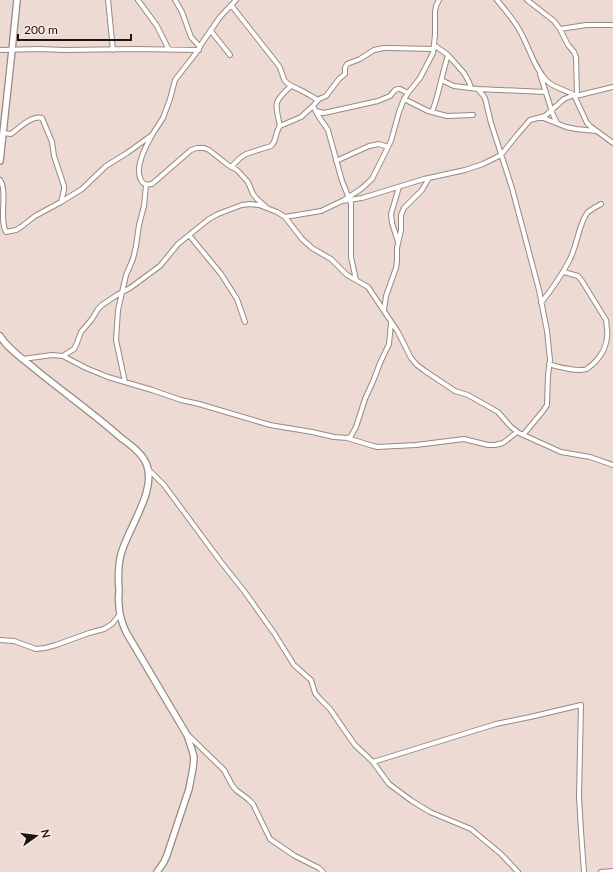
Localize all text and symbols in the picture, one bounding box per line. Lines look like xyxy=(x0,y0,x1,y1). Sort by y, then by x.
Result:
scale bar xyxy=(18,16,131,42)
text: 200 m xyxy=(24,22,58,37)
north arrow xyxy=(16,816,56,856)
text: N xyxy=(39,828,54,839)

